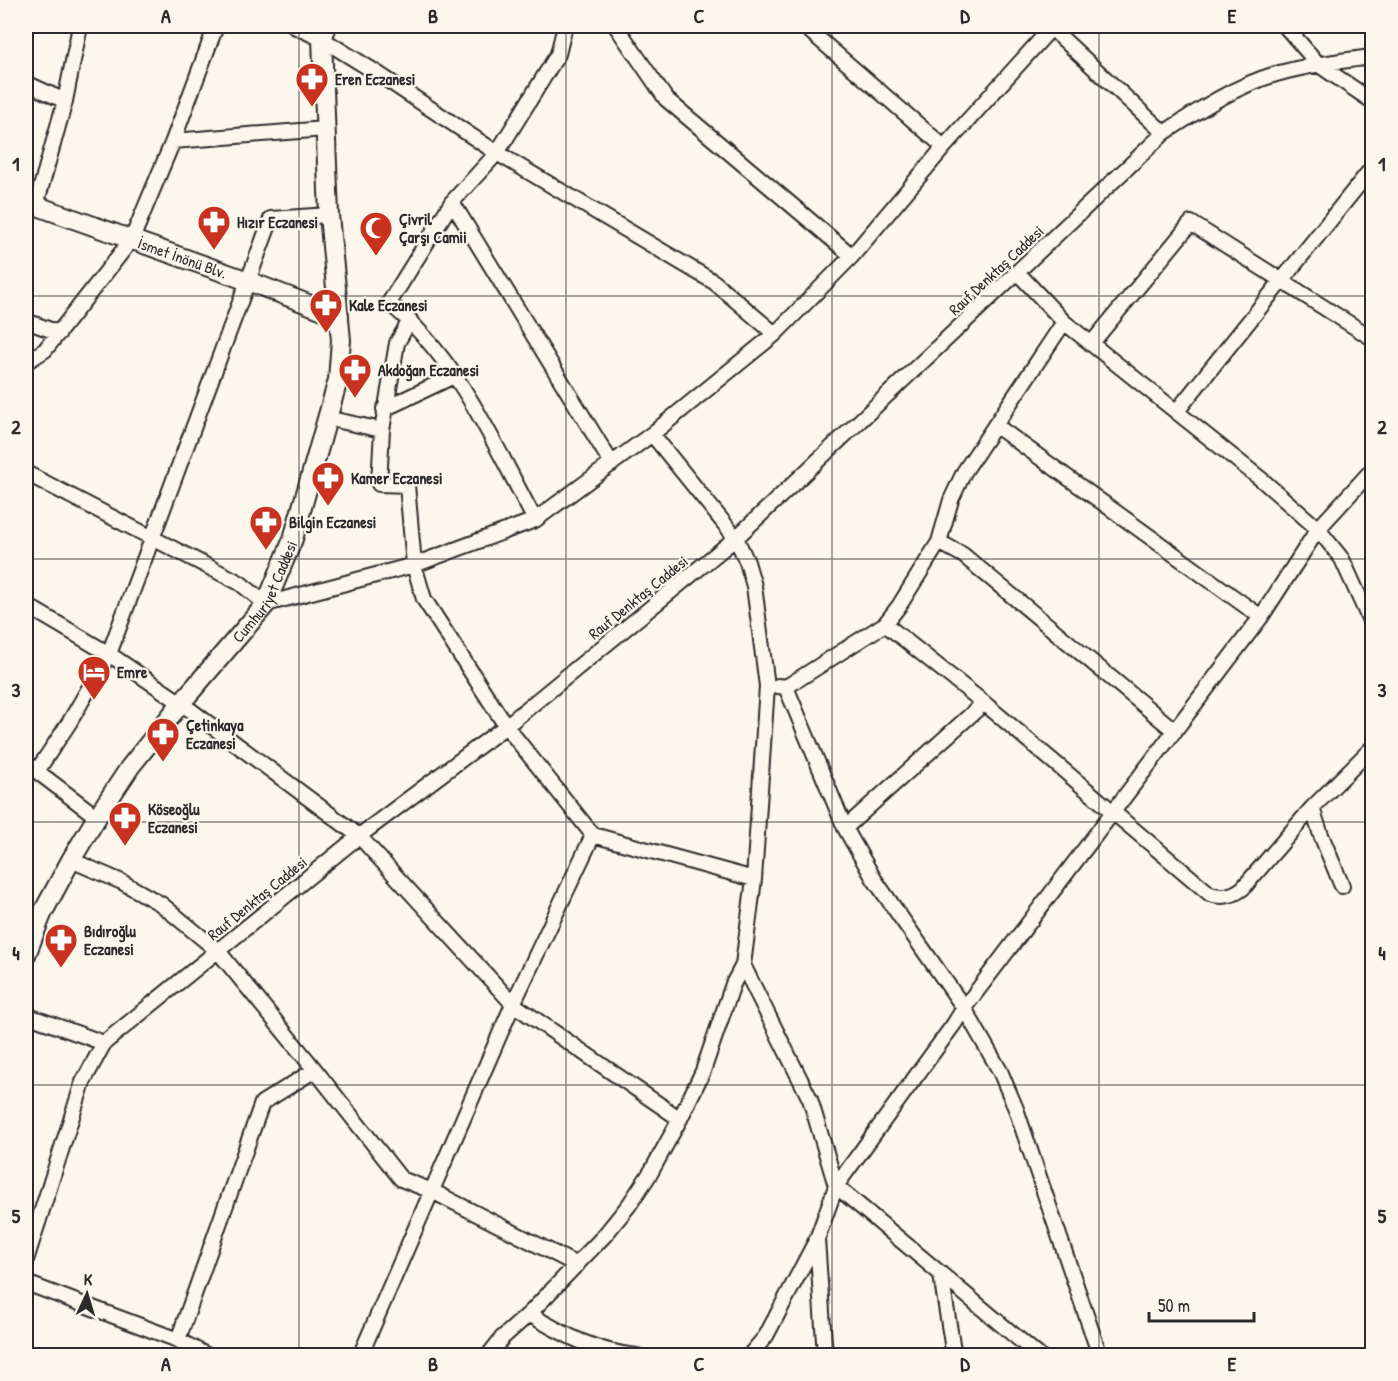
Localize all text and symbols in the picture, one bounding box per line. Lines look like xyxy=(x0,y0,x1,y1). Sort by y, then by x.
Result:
text: A xyxy=(161,2,171,29)
text: B xyxy=(428,2,438,29)
text: C xyxy=(694,2,705,29)
text: D xyxy=(960,2,970,29)
text: E xyxy=(1228,2,1237,29)
pharmacy icon: Eren Eczanesi xyxy=(294,61,330,108)
place label: Eren Eczanesi xyxy=(335,68,415,90)
text: 1 xyxy=(12,150,20,177)
text: 1 xyxy=(1378,150,1386,177)
pharmacy icon: Hızır Eczanesi xyxy=(196,204,232,251)
place label: Çivril Çarşı Camii xyxy=(399,208,467,248)
mosque icon: Çivril Çarşı Camii xyxy=(358,210,394,257)
place label: Hızır Eczanesi xyxy=(237,211,318,233)
street label: Rauf Denktaş Caddesi xyxy=(944,220,1048,320)
street label: İsmet İnönü Blv. xyxy=(135,232,230,284)
pharmacy icon: Kale Eczanesi xyxy=(308,287,344,334)
place label: Kale Eczanesi xyxy=(349,294,428,316)
pharmacy icon: Akdoğan Eczanesi xyxy=(337,352,373,399)
place label: Akdoğan Eczanesi xyxy=(378,359,479,382)
text: 2 xyxy=(11,413,21,440)
text: 2 xyxy=(1377,413,1387,440)
pharmacy icon: Kamer Eczanesi xyxy=(310,460,346,507)
place label: Kamer Eczanesi xyxy=(351,467,442,489)
pharmacy icon: Bilgin Eczanesi xyxy=(248,504,284,551)
place label: Bilgin Eczanesi xyxy=(289,511,376,534)
street label: Cumhuriyet Caddesi xyxy=(227,537,302,647)
street label: Rauf Denktaş Caddesi xyxy=(583,550,693,644)
hotel icon: Emre xyxy=(76,654,112,701)
place label: Emre xyxy=(117,661,148,683)
text: 3 xyxy=(12,676,21,703)
text: 3 xyxy=(1378,676,1387,703)
place label: Çetinkaya Eczanesi xyxy=(186,714,244,754)
pharmacy icon: Çetinkaya Eczanesi xyxy=(145,716,181,763)
place label: Köseoğlu Eczanesi xyxy=(148,798,200,838)
pharmacy icon: Köseoğlu Eczanesi xyxy=(107,800,143,847)
street label: Rauf Denktaş Caddesi xyxy=(202,851,312,945)
place label: Bıdıroğlu Eczanesi xyxy=(84,920,137,960)
pharmacy icon: Bıdıroğlu Eczanesi xyxy=(43,922,79,969)
text: 4 xyxy=(12,939,20,966)
text: 4 xyxy=(1378,939,1386,966)
text: 5 xyxy=(12,1202,21,1229)
text: 5 xyxy=(1378,1202,1387,1229)
north arrow xyxy=(57,1264,117,1324)
text: K xyxy=(83,1268,94,1290)
scale bar xyxy=(1149,1285,1254,1323)
text: 50 m xyxy=(1158,1293,1190,1318)
text: A xyxy=(161,1350,171,1377)
text: B xyxy=(428,1350,438,1377)
text: C xyxy=(694,1350,705,1377)
text: D xyxy=(960,1350,970,1377)
text: E xyxy=(1228,1350,1237,1377)

